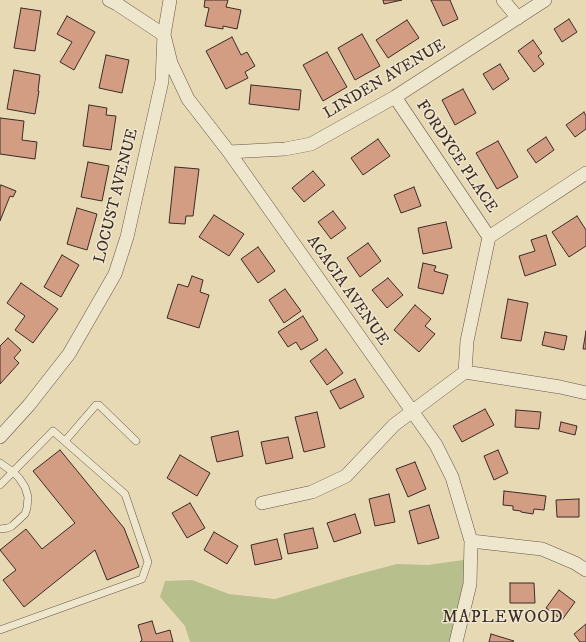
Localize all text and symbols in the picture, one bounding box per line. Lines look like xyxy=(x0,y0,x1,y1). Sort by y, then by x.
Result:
street label: LINDEN AVENUE xyxy=(321,36,449,124)
street label: FORDYCE PLACE xyxy=(411,97,501,217)
street label: LOCUST AVENUE xyxy=(91,127,143,265)
street label: ACACIA AVENUE xyxy=(302,232,392,350)
district label: MAPLEWOOD xyxy=(442,608,564,628)

